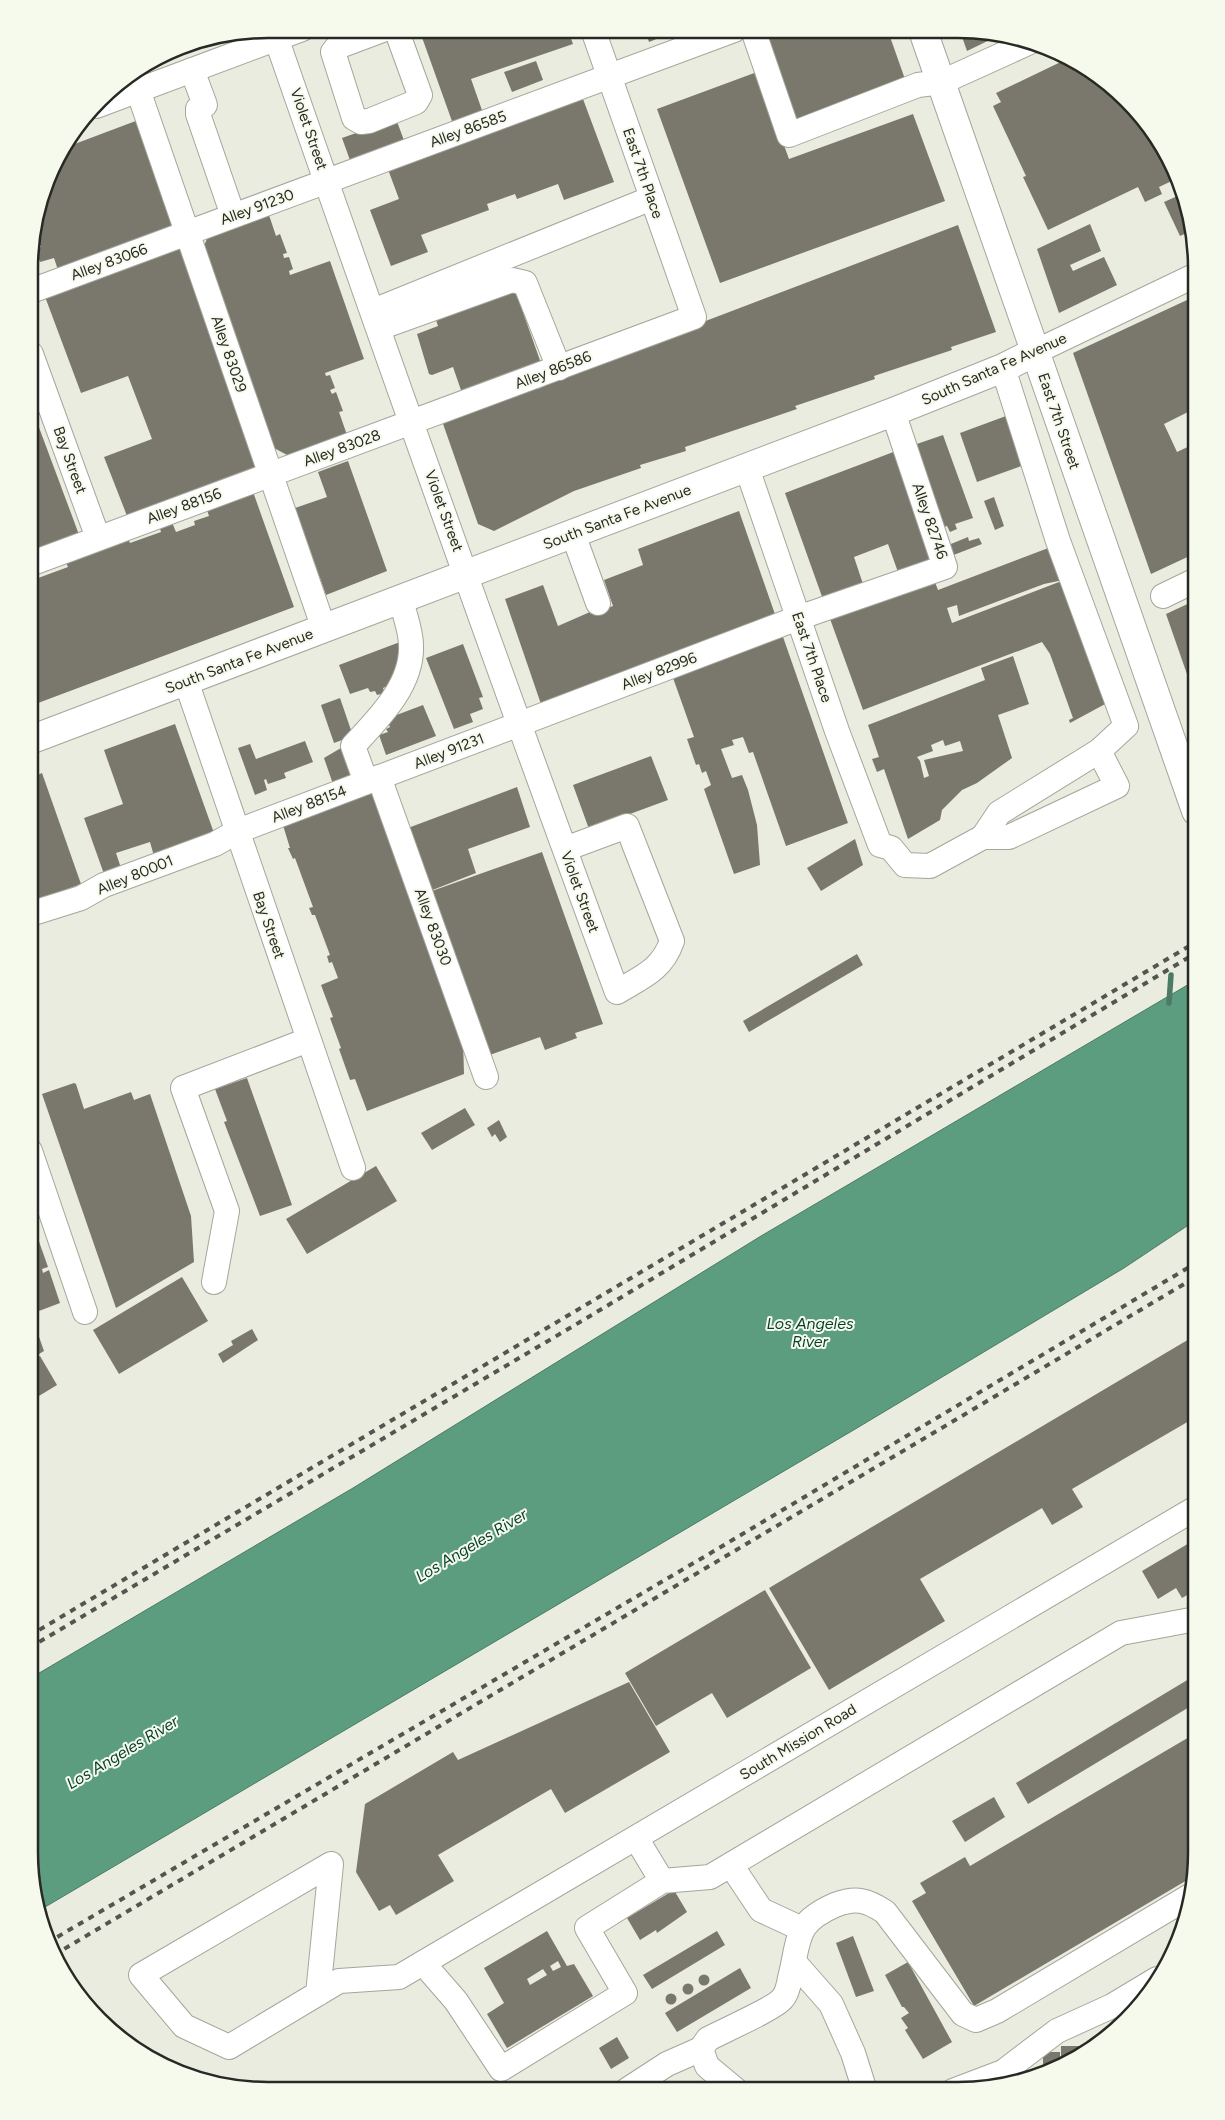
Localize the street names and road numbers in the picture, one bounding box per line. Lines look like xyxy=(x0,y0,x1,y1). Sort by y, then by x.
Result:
street label: Violet Street xyxy=(287,86,332,173)
street label: Alley 86585 xyxy=(427,107,509,151)
street label: East 7th Place xyxy=(619,125,667,221)
street label: Alley 91230 xyxy=(218,185,296,229)
street label: Alley 83066 xyxy=(68,240,150,284)
street label: Alley 83029 xyxy=(207,313,251,395)
street label: South Santa Fe Avenue xyxy=(919,329,1069,409)
street label: Alley 86586 xyxy=(512,347,594,393)
street label: East 7th Street xyxy=(1034,370,1084,472)
street label: Bay Street xyxy=(50,424,91,496)
street label: Alley 83028 xyxy=(301,426,383,470)
street label: Violet Street xyxy=(421,468,467,555)
street label: South Santa Fe Avenue xyxy=(541,480,693,554)
street label: Alley 82746 xyxy=(909,480,952,562)
street label: Alley 88156 xyxy=(144,484,224,528)
street label: East 7th Place xyxy=(788,609,836,705)
street label: South Santa Fe Avenue xyxy=(163,624,315,698)
street label: Alley 82996 xyxy=(619,648,700,694)
street label: Alley 91231 xyxy=(411,729,487,773)
street label: Alley 88154 xyxy=(269,781,349,827)
street label: Violet Street xyxy=(557,849,603,936)
street label: Alley 80001 xyxy=(94,852,176,898)
street label: Alley 83030 xyxy=(411,886,455,968)
street label: Bay Street xyxy=(249,889,289,961)
street label: South Mission Road xyxy=(736,1700,860,1784)

